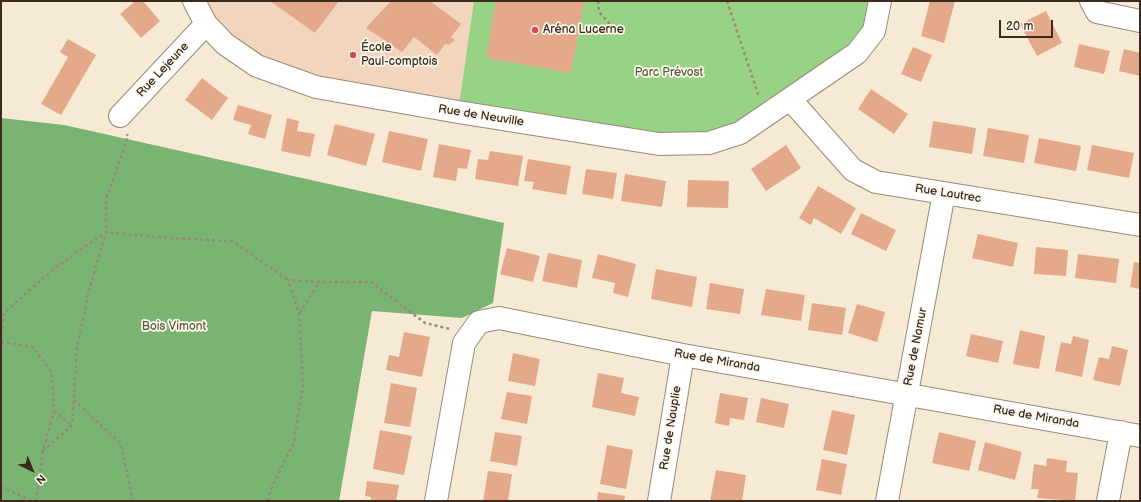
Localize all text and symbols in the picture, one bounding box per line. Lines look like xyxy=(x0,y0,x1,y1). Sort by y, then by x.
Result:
scale bar xyxy=(1001,12,1055,38)
text: 20 m xyxy=(1006,19,1033,34)
place label: Aréna Lucerne xyxy=(543,23,624,37)
marker: Aréna Lucerne xyxy=(530,25,540,35)
street label: Rue Lejeune xyxy=(134,40,192,100)
place label: École Paul-comptois xyxy=(361,41,437,69)
marker: École Paul-comptois xyxy=(348,50,358,60)
park label: Parc Prévost xyxy=(635,66,703,80)
street label: Rue de Neuville xyxy=(437,102,525,130)
street label: Rue Lautrec xyxy=(914,182,982,206)
street label: Rue de Namur xyxy=(901,307,931,387)
park label: Bois Vimont xyxy=(142,320,206,334)
street label: Rue de Miranda xyxy=(673,346,761,376)
street label: Rue de Nauplie xyxy=(657,385,685,471)
street label: Rue de Miranda xyxy=(992,402,1080,432)
north arrow xyxy=(12,450,52,490)
text: N xyxy=(33,472,48,487)

